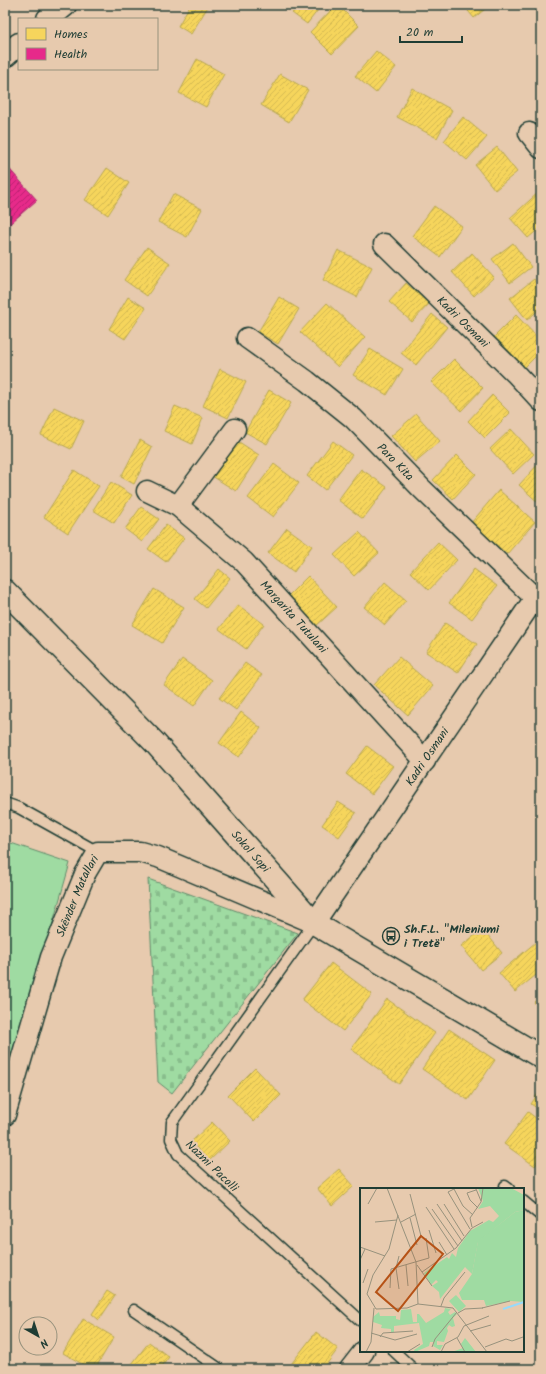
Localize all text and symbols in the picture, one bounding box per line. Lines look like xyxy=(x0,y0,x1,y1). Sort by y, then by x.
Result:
legend xyxy=(18,18,158,70)
scale bar xyxy=(400,18,462,44)
text: 20 m xyxy=(406,23,434,42)
text: Homes xyxy=(54,25,88,44)
text: Health xyxy=(54,45,87,64)
street label: Kadri Osmani xyxy=(432,292,494,353)
street label: Paro Kita xyxy=(372,439,419,486)
street label: Margarita Tutulani xyxy=(255,576,332,659)
street label: Kadri Osmani xyxy=(401,723,455,790)
street label: Sokol Sopi xyxy=(226,826,275,878)
street label: Skënder Matallari xyxy=(51,851,105,940)
place label: Sh.F.L. "Mileniumi i Tretë" xyxy=(404,920,500,953)
bus stop icon: Sh.F.L. "Mileniumi i Tretë" xyxy=(381,926,401,946)
street label: Nazmi Pacolli xyxy=(181,1136,243,1198)
inset map xyxy=(360,1188,524,1352)
north arrow xyxy=(18,1316,58,1356)
text: N xyxy=(35,1334,52,1352)

